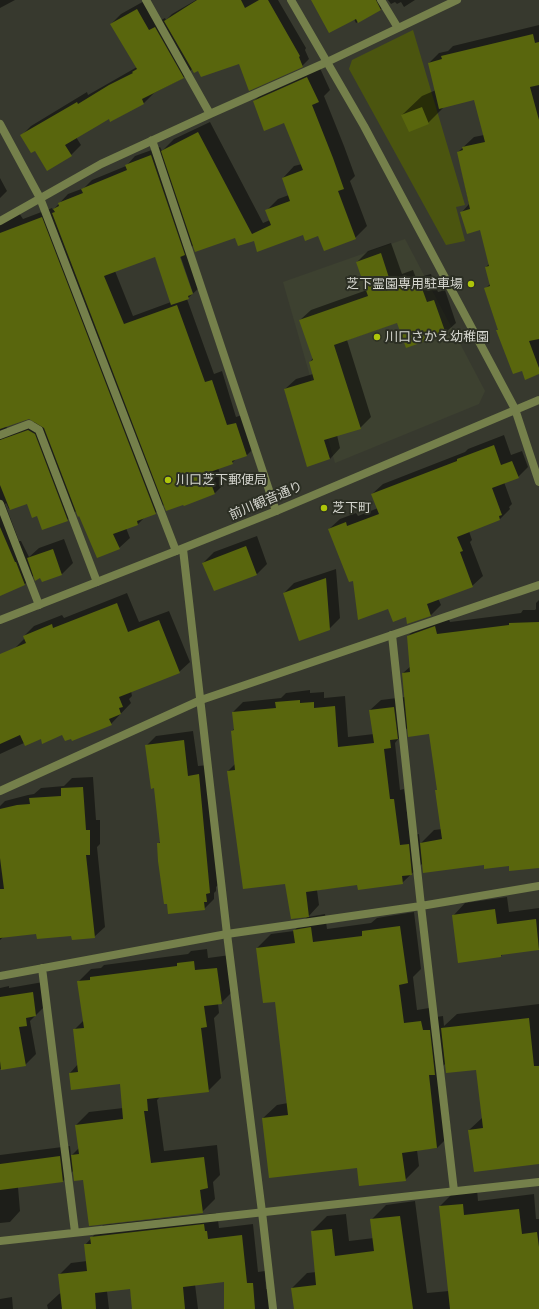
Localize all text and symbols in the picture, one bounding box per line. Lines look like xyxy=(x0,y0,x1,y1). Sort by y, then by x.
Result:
place label: 芝下霊園専用駐車場 xyxy=(346,276,463,292)
marker: 芝下霊園専用駐車場 xyxy=(466,279,476,289)
place label: 川口さかえ幼稚園 xyxy=(385,329,489,345)
marker: 川口さかえ幼稚園 xyxy=(372,332,382,342)
place label: 川口芝下郵便局 xyxy=(176,472,267,488)
marker: 川口芝下郵便局 xyxy=(163,475,173,485)
street label: 前川観音通り xyxy=(227,479,305,523)
place label: 芝下町 xyxy=(332,500,371,516)
marker: 芝下町 xyxy=(319,503,329,513)

